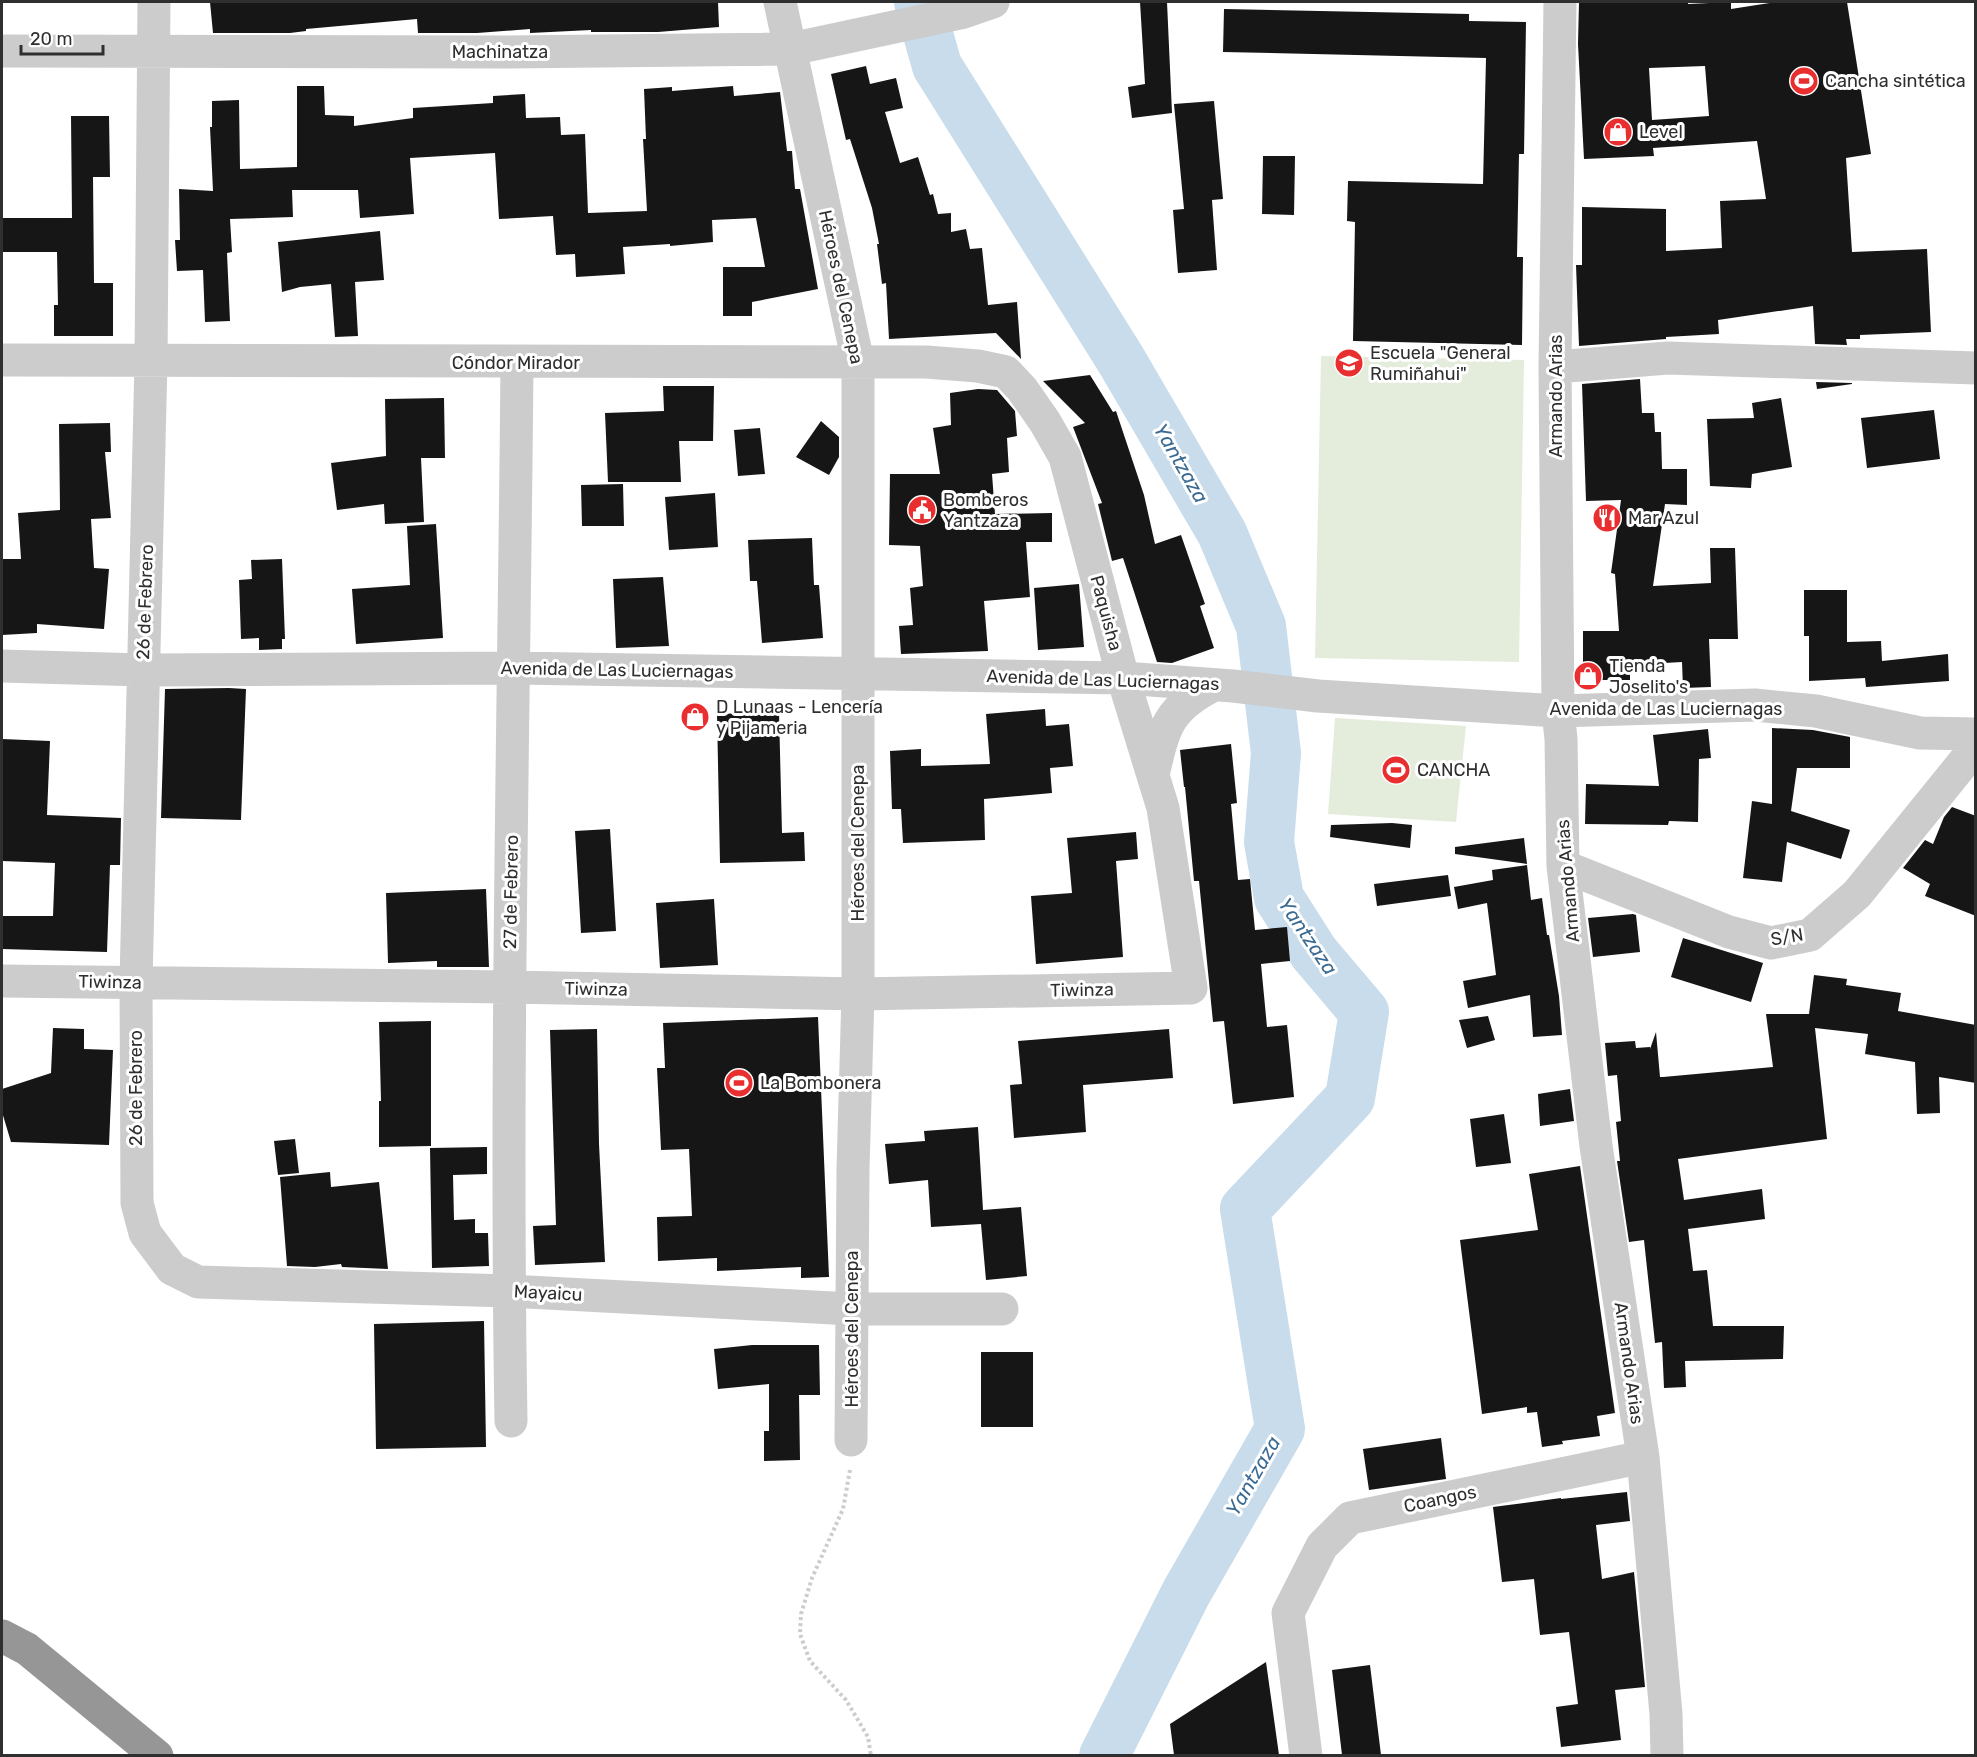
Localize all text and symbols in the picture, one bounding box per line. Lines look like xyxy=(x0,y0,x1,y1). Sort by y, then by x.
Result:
scale bar xyxy=(21,18,104,56)
text: 20 m xyxy=(30,28,72,50)
street label: Machinatza xyxy=(452,41,548,63)
sports icon: Cancha sintética xyxy=(1788,65,1820,97)
place label: Cancha sintética xyxy=(1825,70,1966,92)
shop icon: Level xyxy=(1602,116,1634,148)
place label: Level xyxy=(1639,121,1683,143)
street label: Héroes del Cenepa xyxy=(814,208,868,366)
street label: Armando Arias xyxy=(1545,334,1567,458)
place label: Escuela "General Rumiñahui" xyxy=(1370,342,1511,385)
school or university icon: Escuela "General Rumiñahui" xyxy=(1333,347,1365,379)
street label: Cóndor Mirador xyxy=(452,352,580,374)
water label: Yantzaza xyxy=(1149,419,1214,507)
place label: Bomberos Yantzaza xyxy=(943,489,1028,532)
public building icon: Bomberos Yantzaza xyxy=(906,494,938,526)
restaurant icon: Mar Azul xyxy=(1591,502,1623,534)
place label: Mar Azul xyxy=(1628,507,1699,529)
street label: 26 de Febrero xyxy=(132,544,158,660)
street label: Paquisha xyxy=(1085,573,1127,653)
place label: Tienda Joselito's xyxy=(1609,655,1688,698)
street label: Avenida de Las Luciernagas xyxy=(500,657,734,683)
shop icon: Tienda Joselito's xyxy=(1572,660,1604,692)
street label: Avenida de Las Luciernagas xyxy=(986,665,1220,695)
place label: D Lunaas - Lencería y Pijameria xyxy=(716,696,883,739)
street label: Avenida de Las Luciernagas xyxy=(1550,698,1783,720)
shop icon: D Lunaas - Lencería y Pijameria xyxy=(679,701,711,733)
sports icon: CANCHA xyxy=(1380,754,1412,786)
place label: CANCHA xyxy=(1417,759,1490,781)
street label: Héroes del Cenepa xyxy=(847,765,869,921)
street label: Armando Arias xyxy=(1552,819,1584,943)
street label: 27 de Febrero xyxy=(499,835,523,949)
water label: Yantzaza xyxy=(1273,893,1343,979)
street label: S/N xyxy=(1769,924,1805,950)
street label: Tiwinza xyxy=(78,970,142,994)
street label: Tiwinza xyxy=(564,977,628,1001)
street label: Tiwinza xyxy=(1050,978,1114,1002)
street label: 26 de Febrero xyxy=(125,1030,147,1146)
sports icon: La Bombonera xyxy=(723,1067,755,1099)
place label: La Bombonera xyxy=(760,1072,882,1094)
street label: Héroes del Cenepa xyxy=(841,1251,863,1407)
street label: Mayaicu xyxy=(513,1280,583,1306)
street label: Armando Arias xyxy=(1610,1301,1648,1425)
water label: Yantzaza xyxy=(1221,1432,1286,1520)
street label: Coangos xyxy=(1402,1481,1478,1517)

